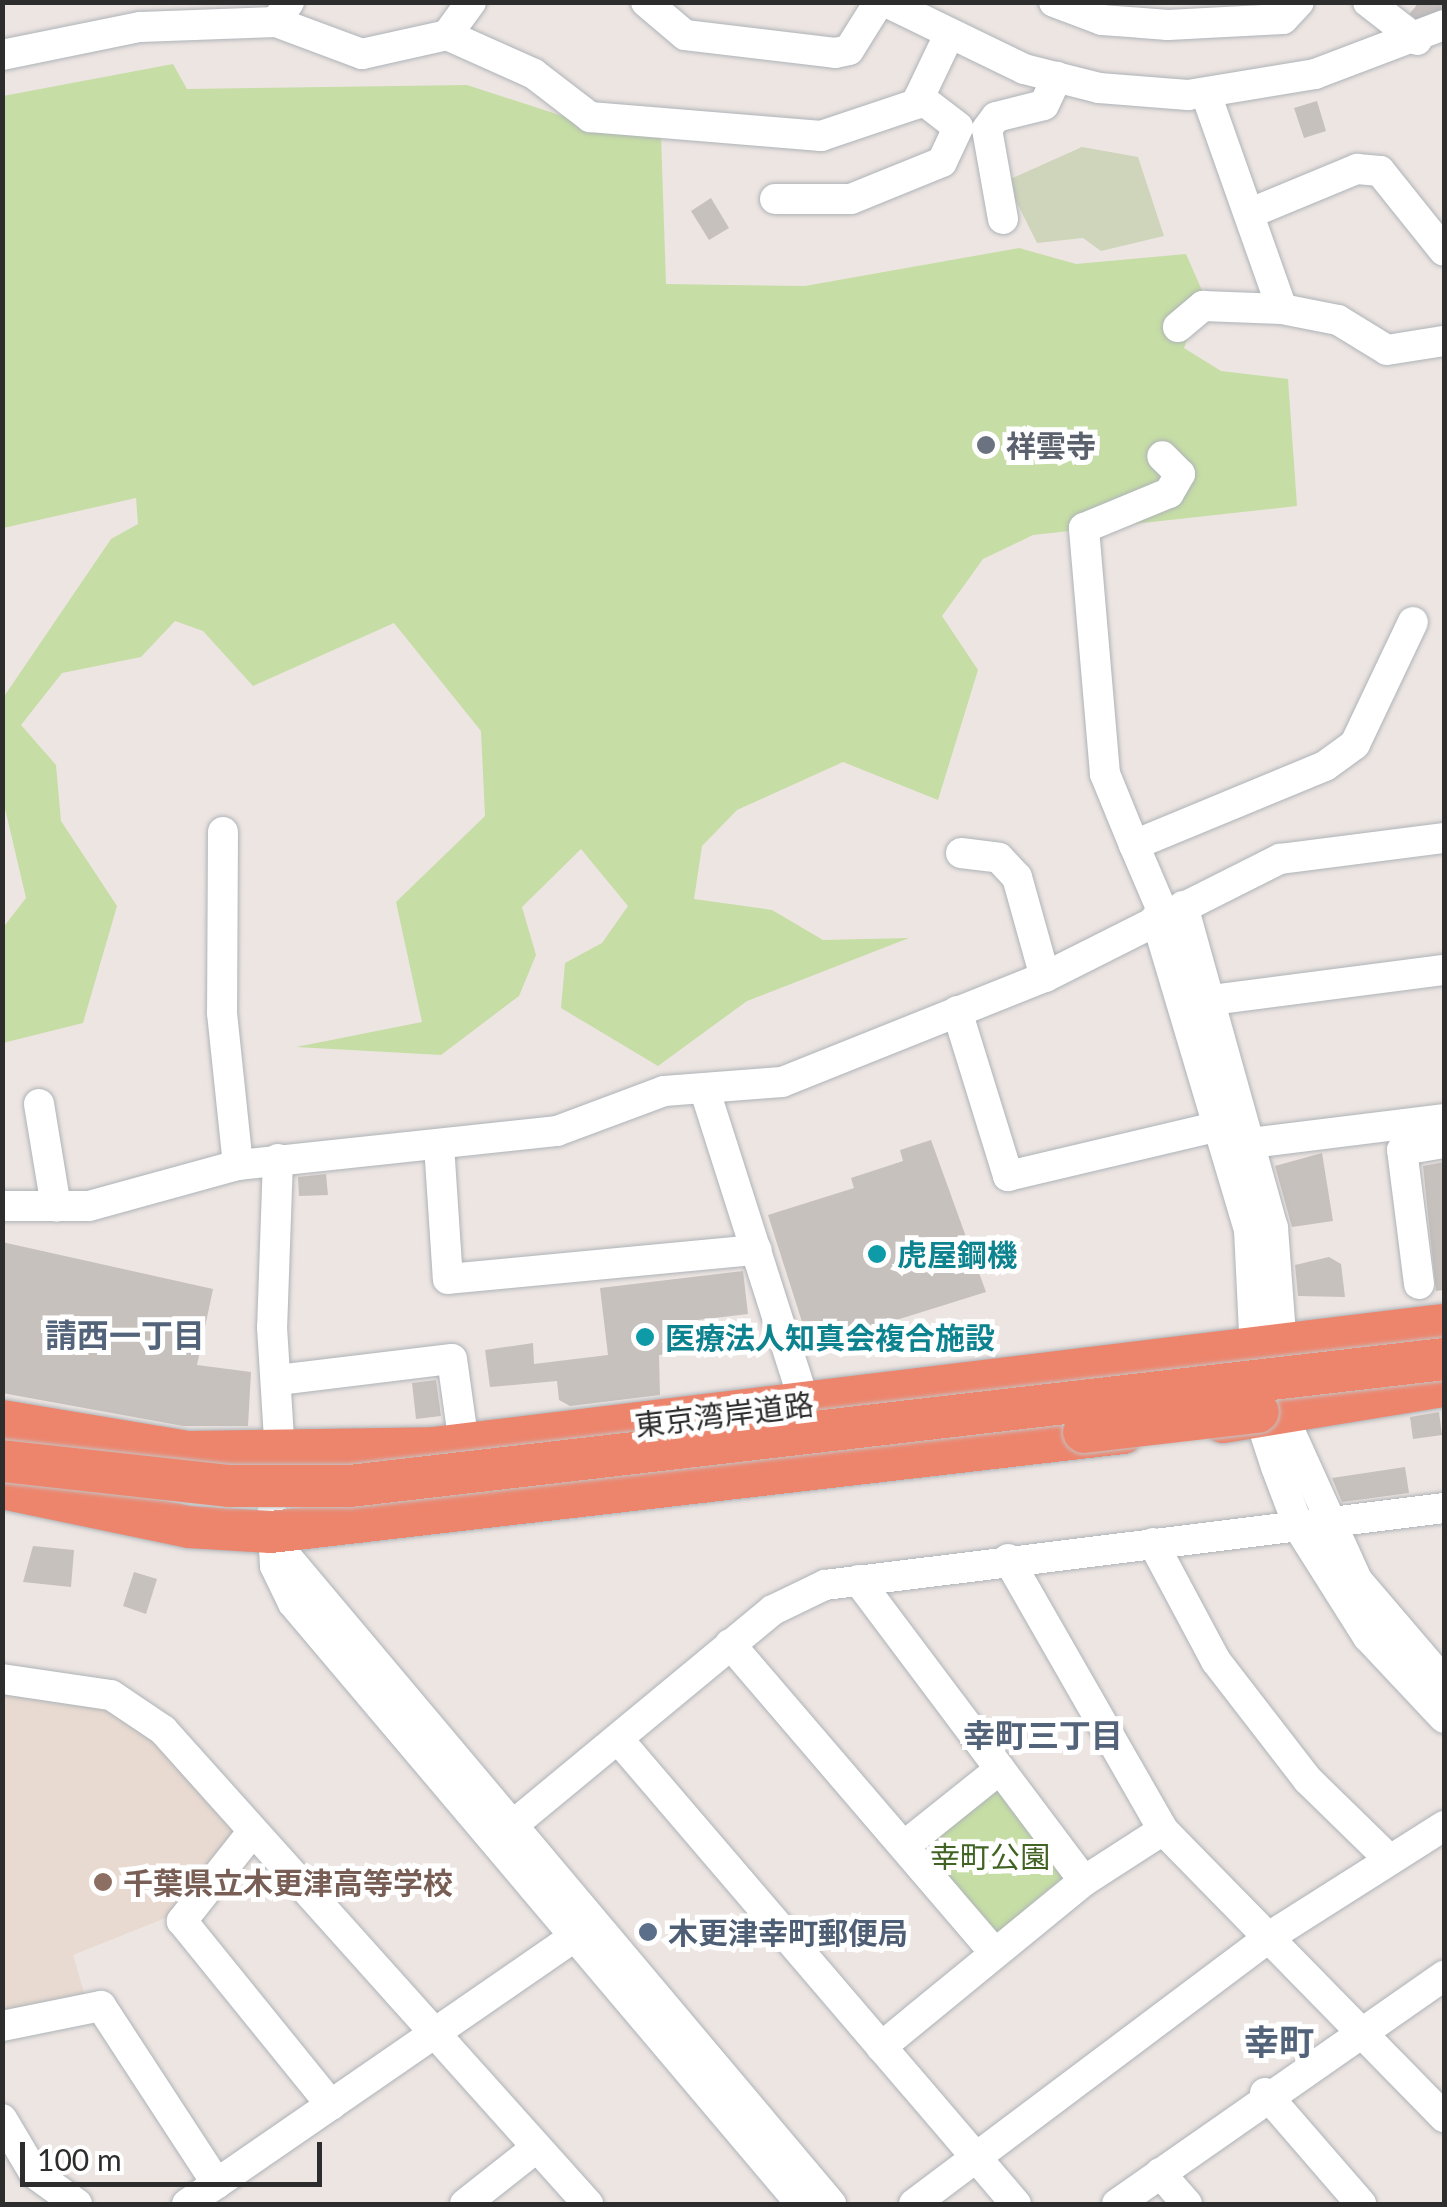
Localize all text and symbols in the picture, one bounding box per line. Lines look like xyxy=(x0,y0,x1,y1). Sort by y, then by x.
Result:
place label: 祥雲寺 xyxy=(1006,427,1096,463)
marker: 祥雲寺 xyxy=(975,434,997,456)
place label: 虎屋鋼機 xyxy=(897,1236,1017,1272)
marker: 虎屋鋼機 xyxy=(866,1243,888,1265)
district label: 請西一丁目 xyxy=(45,1316,205,1354)
place label: 医療法人知真会複合施設 xyxy=(665,1319,995,1355)
marker: 医療法人知真会複合施設 xyxy=(634,1326,656,1348)
street label: 東京湾岸道路 xyxy=(632,1385,816,1443)
district label: 幸町三丁目 xyxy=(963,1716,1123,1754)
park label: 幸町公園 xyxy=(930,1838,1050,1874)
place label: 千葉県立木更津高等学校 xyxy=(123,1864,453,1900)
marker: 千葉県立木更津高等学校 xyxy=(92,1871,114,1893)
place label: 木更津幸町郵便局 xyxy=(668,1914,908,1950)
marker: 木更津幸町郵便局 xyxy=(637,1921,659,1943)
district label: 幸町 xyxy=(1244,2020,1314,2062)
scale bar xyxy=(25,2122,328,2184)
text: 100 m xyxy=(37,2141,122,2177)

